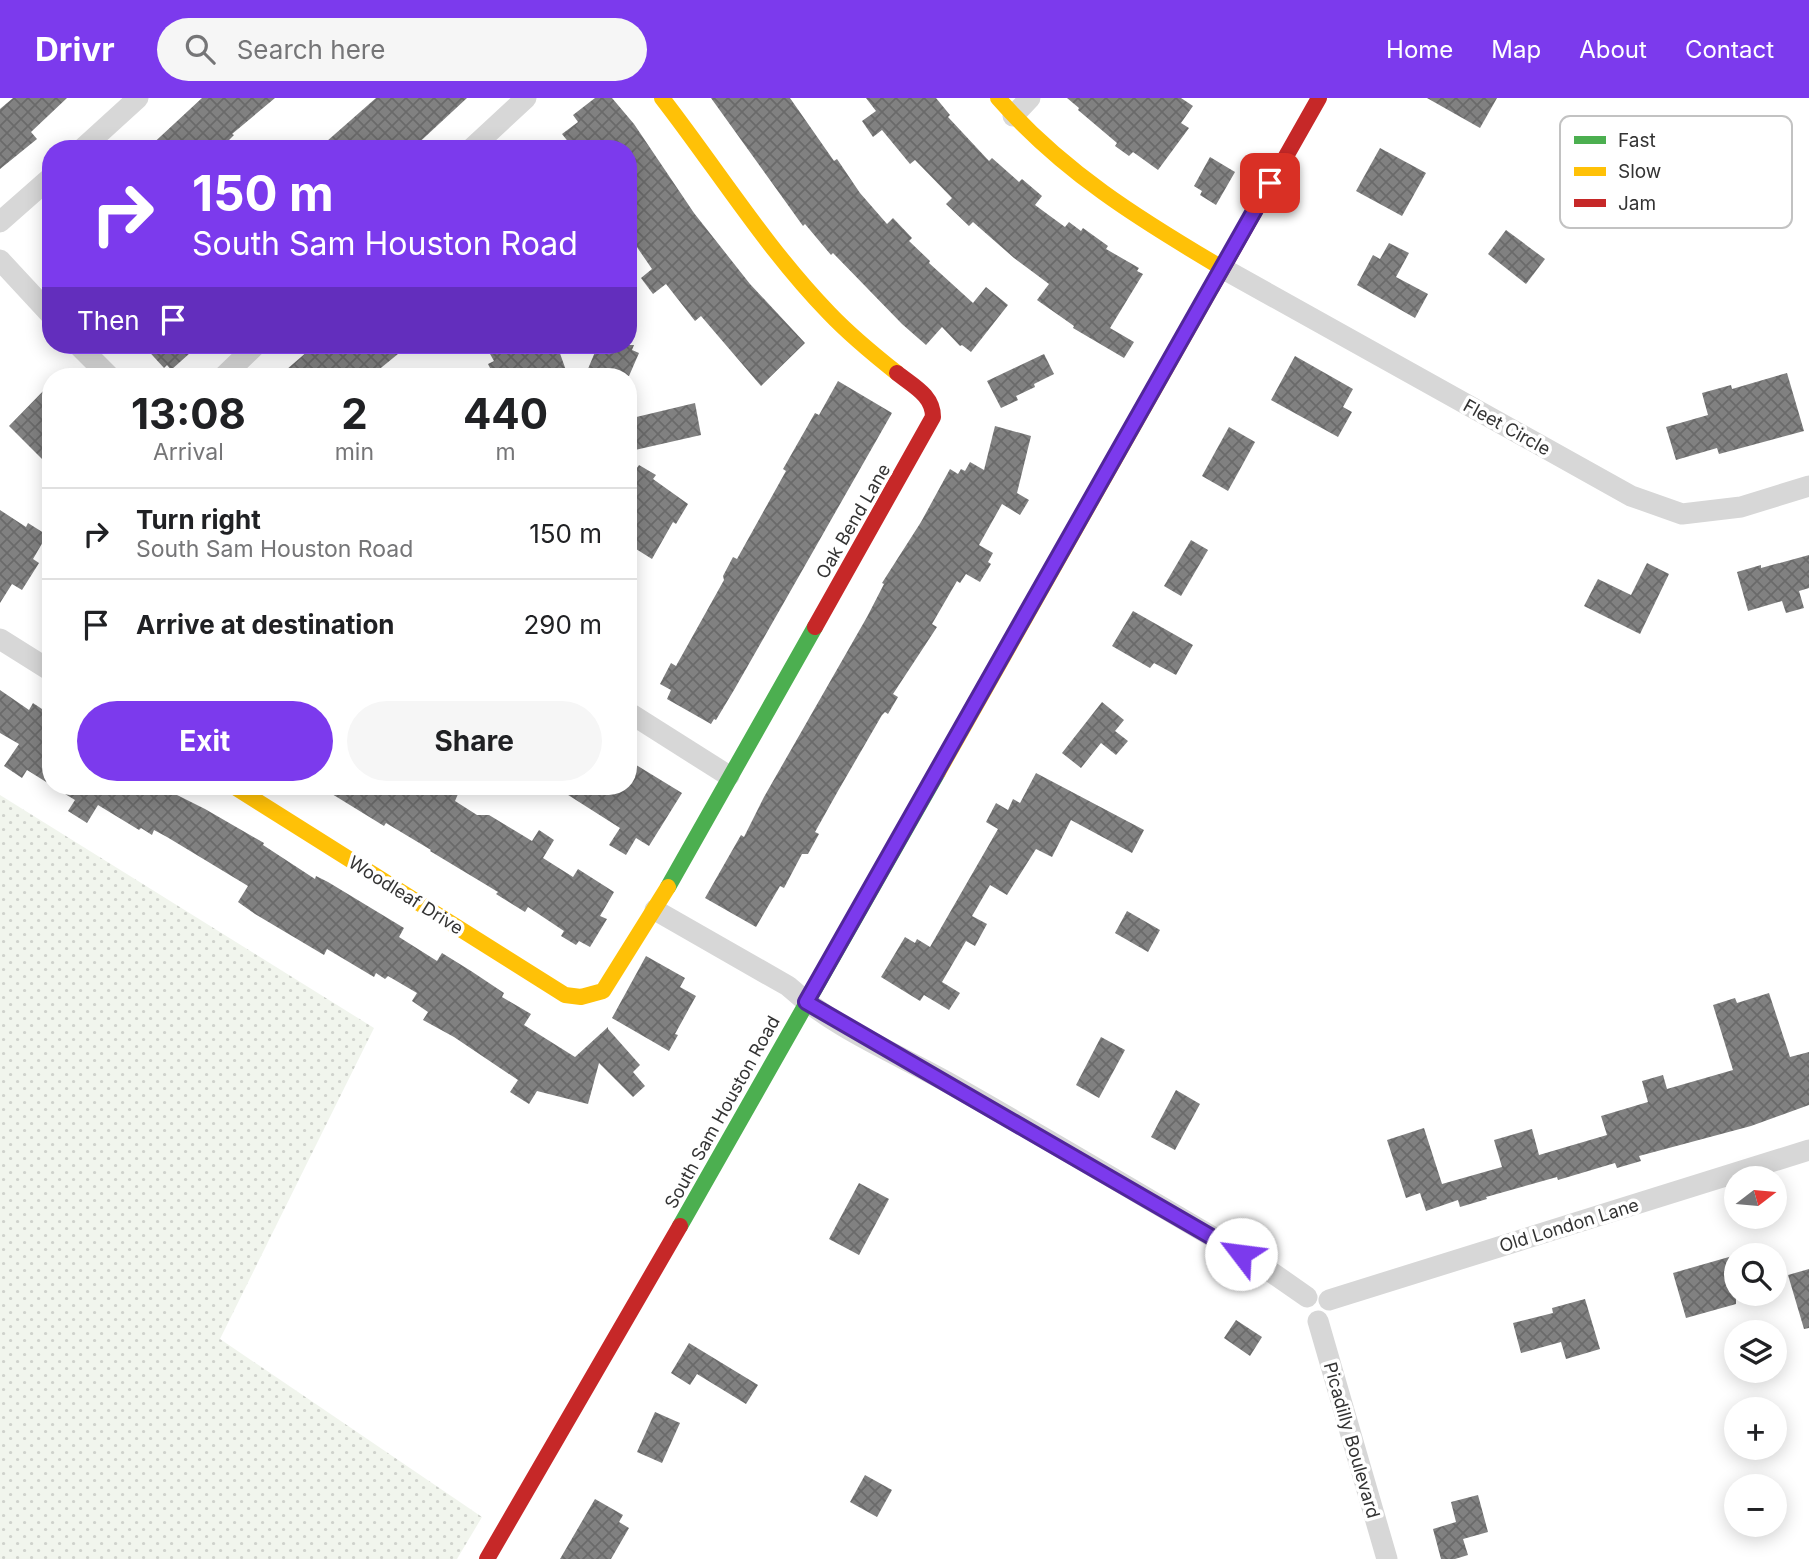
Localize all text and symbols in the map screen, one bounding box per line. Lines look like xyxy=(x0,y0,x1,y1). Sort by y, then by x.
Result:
search box xyxy=(157,18,647,81)
text: Drivr xyxy=(35,29,115,69)
icon: search xyxy=(181,30,219,68)
text: Search here xyxy=(237,34,385,65)
text: Home xyxy=(1386,35,1453,64)
text: Map xyxy=(1491,35,1541,64)
text: About xyxy=(1579,35,1647,64)
text: Contact xyxy=(1685,35,1774,64)
legend xyxy=(1560,116,1792,228)
text: Fast xyxy=(1618,129,1656,152)
pin xyxy=(1240,153,1300,213)
text: Slow xyxy=(1618,160,1661,183)
text: 150 m xyxy=(192,164,334,223)
icon: arrive xyxy=(1251,164,1289,202)
icon: right xyxy=(77,168,168,259)
text: Jam xyxy=(1618,192,1656,215)
text: South Sam Houston Road xyxy=(192,224,578,263)
icon: arrive xyxy=(154,301,192,339)
text: Then xyxy=(77,305,140,336)
text: 13:08 xyxy=(131,388,246,439)
text: 2 xyxy=(341,388,368,439)
text: 440 xyxy=(463,388,548,439)
street label: Fleet Circle xyxy=(1460,395,1554,459)
text: Arrival xyxy=(153,438,224,466)
text: min xyxy=(335,438,374,466)
text: m xyxy=(495,438,516,466)
street label: Oak Bend Lane xyxy=(812,460,894,582)
text: Turn right xyxy=(136,504,261,535)
icon: right xyxy=(77,515,115,553)
text: 150 m xyxy=(529,518,602,549)
text: South Sam Houston Road xyxy=(136,535,413,563)
icon: arrive xyxy=(77,606,115,644)
text: Arrive at destination xyxy=(136,609,395,640)
text: 290 m xyxy=(524,609,602,640)
button: Exit xyxy=(77,701,333,781)
button: Share xyxy=(347,701,602,781)
street label: Woodleaf Drive xyxy=(345,851,467,939)
street label: South Sam Houston Road xyxy=(660,1012,784,1212)
north arrow xyxy=(1724,1166,1787,1228)
map controls xyxy=(1724,1166,1787,1537)
street label: Old London Lane xyxy=(1497,1194,1641,1256)
position arrow xyxy=(1204,1217,1278,1291)
button: search xyxy=(1724,1243,1787,1306)
button: layers xyxy=(1724,1320,1787,1383)
street label: Picadilly Boulevard xyxy=(1320,1360,1384,1520)
button: + xyxy=(1724,1397,1787,1460)
button: − xyxy=(1724,1474,1787,1537)

